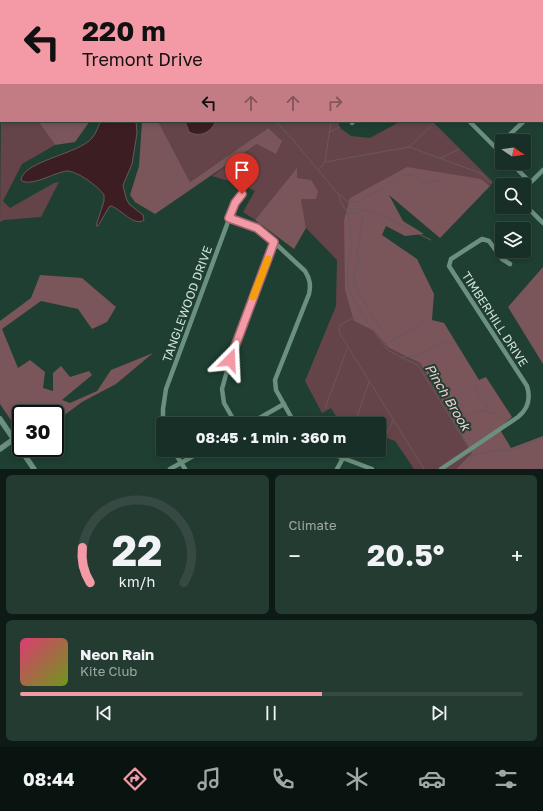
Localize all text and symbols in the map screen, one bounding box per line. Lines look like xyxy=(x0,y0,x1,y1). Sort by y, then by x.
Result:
text: 220 m xyxy=(82,14,166,47)
icon: left xyxy=(16,16,68,68)
text: Tremont Drive xyxy=(82,48,203,70)
icon: left xyxy=(198,92,220,114)
icon: ahead xyxy=(240,92,262,114)
icon: ahead xyxy=(282,92,304,114)
icon: right xyxy=(324,92,346,114)
north arrow xyxy=(495,134,531,170)
map controls xyxy=(495,134,531,258)
pin xyxy=(225,153,259,194)
icon: arrive xyxy=(231,159,253,181)
button: search xyxy=(495,178,531,214)
button: layers xyxy=(495,222,531,258)
street label: TANGLEWOOD DRIVE xyxy=(159,244,215,364)
street label: TIMBERHILL DRIVE xyxy=(459,269,531,369)
position arrow xyxy=(209,339,251,381)
water label: Pinch Brook xyxy=(422,361,475,435)
speed limit sign: 30 xyxy=(12,405,64,457)
text: 08:45 · 1 min · 360 m xyxy=(196,428,346,446)
text: Climate xyxy=(289,517,336,533)
text: 22 xyxy=(112,524,163,574)
text: 20.5° xyxy=(367,537,444,573)
text: − xyxy=(289,542,301,569)
text: + xyxy=(511,542,523,569)
text: km/h xyxy=(119,572,155,589)
text: Neon Rain xyxy=(80,645,154,663)
text: Kite Club xyxy=(80,663,137,679)
icon: previous xyxy=(93,702,115,724)
icon: pause xyxy=(260,702,282,724)
icon: next xyxy=(428,702,450,724)
icon: directions xyxy=(121,765,149,793)
icon: music xyxy=(195,765,223,793)
icon: phone xyxy=(269,765,297,793)
icon: climate xyxy=(343,765,371,793)
icon: car xyxy=(418,765,446,793)
icon: filters xyxy=(492,765,520,793)
text: 08:44 xyxy=(23,768,75,790)

